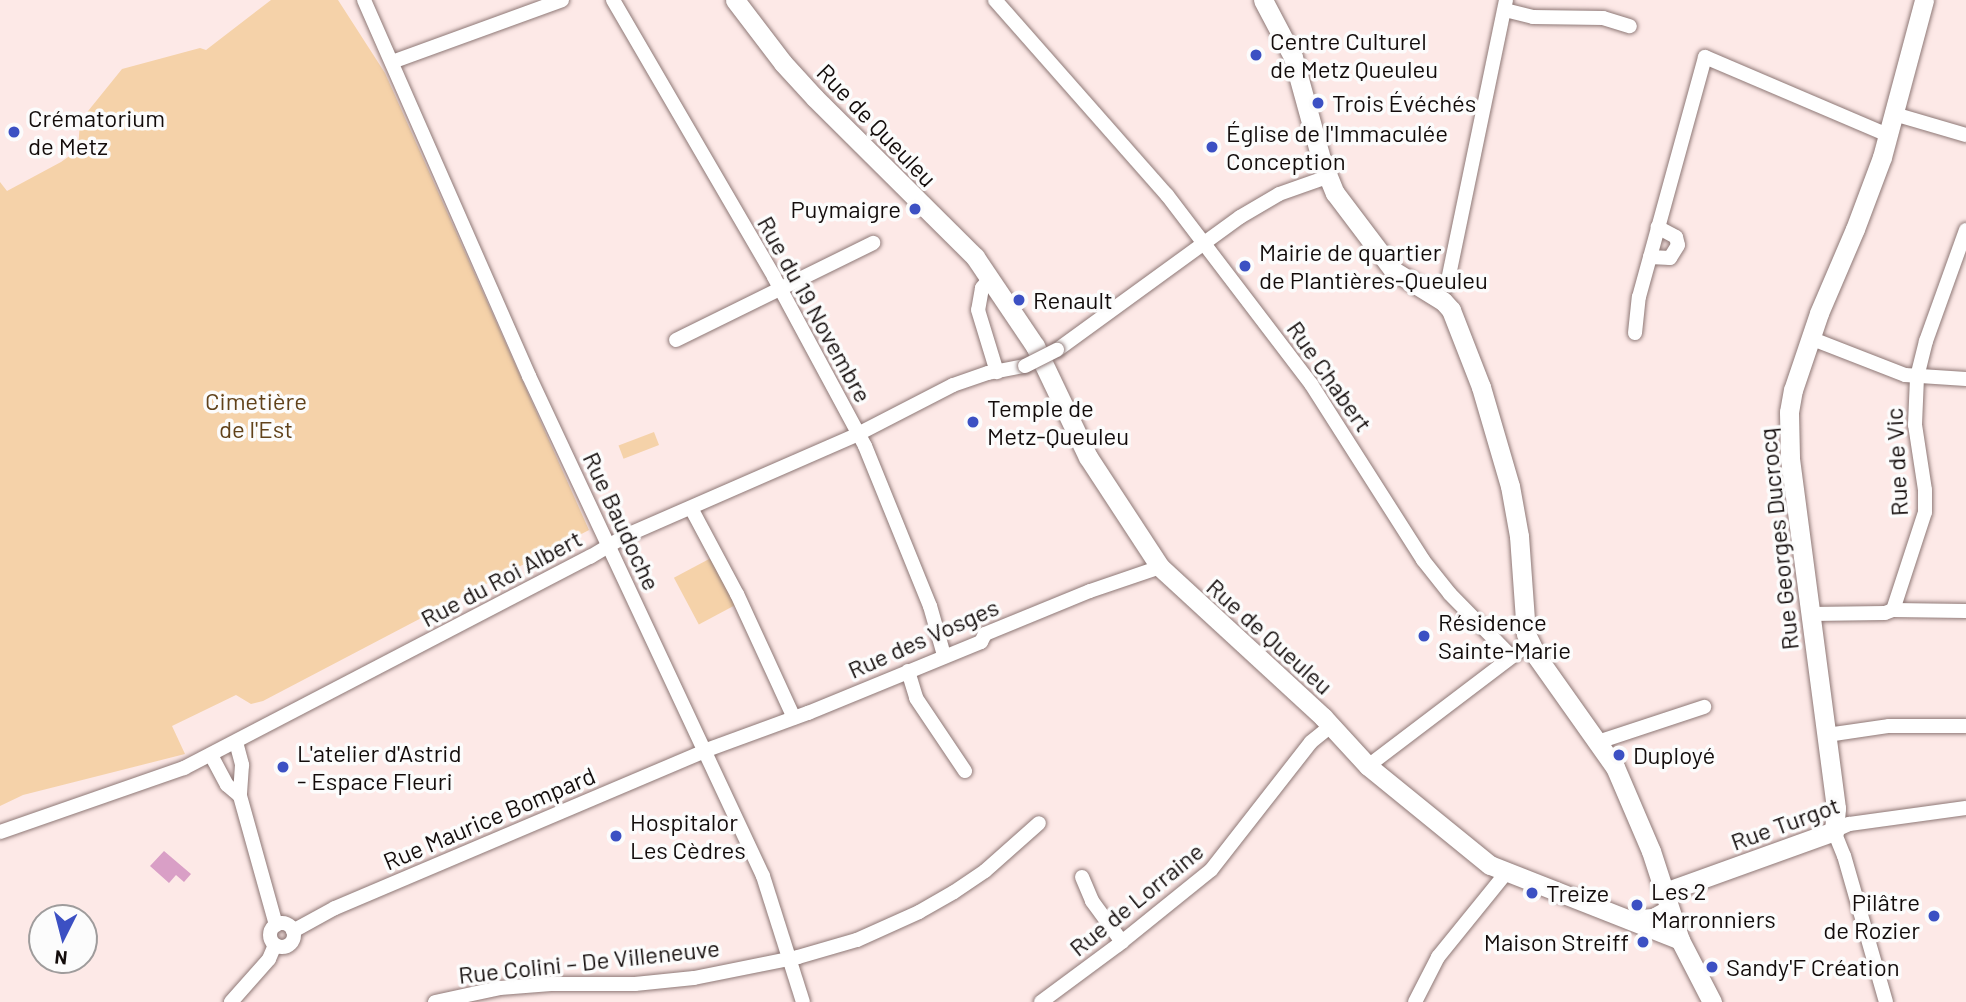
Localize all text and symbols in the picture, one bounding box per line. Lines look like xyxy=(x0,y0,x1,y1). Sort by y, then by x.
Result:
place label: Centre Culturel de Metz Queuleu xyxy=(1270,27,1438,83)
marker: Centre Culturel de Metz Queuleu xyxy=(1248,47,1264,63)
street label: Rue de Queuleu xyxy=(811,58,943,192)
place label: Trois Évéchés xyxy=(1332,89,1476,117)
marker: Trois Évéchés xyxy=(1310,95,1326,111)
place label: Crématorium de Metz xyxy=(28,104,165,160)
place label: Église de l'Immaculée Conception xyxy=(1226,119,1448,175)
marker: Crématorium de Metz xyxy=(6,124,22,140)
marker: Église de l'Immaculée Conception xyxy=(1204,139,1220,155)
place label: Puymaigre xyxy=(790,195,901,223)
marker: Puymaigre xyxy=(907,201,923,217)
street label: Rue du 19 Novembre xyxy=(752,211,878,407)
place label: Mairie de quartier de Plantières-Queuleu xyxy=(1259,238,1488,294)
marker: Mairie de quartier de Plantières-Queuleu xyxy=(1237,258,1253,274)
place label: Renault xyxy=(1033,286,1113,314)
marker: Renault xyxy=(1011,292,1027,308)
street label: Rue Chabert xyxy=(1281,315,1379,437)
park label: Cimetière de l'Est xyxy=(205,387,307,443)
place label: Temple de Metz-Queuleu xyxy=(987,394,1129,450)
street label: Rue de Vic xyxy=(1879,407,1913,517)
marker: Temple de Metz-Queuleu xyxy=(965,414,981,430)
street label: Rue Georges Ducrocq xyxy=(1752,427,1804,651)
street label: Rue Baudoche xyxy=(577,447,667,595)
street label: Rue du Roi Albert xyxy=(416,523,586,633)
street label: Rue de Queuleu xyxy=(1201,572,1339,700)
street label: Rue des Vosges xyxy=(843,592,1003,684)
place label: Résidence Sainte-Marie xyxy=(1438,608,1571,664)
marker: Résidence Sainte-Marie xyxy=(1416,628,1432,644)
place label: L'atelier d'Astrid - Espace Fleuri xyxy=(297,739,462,795)
place label: Duployé xyxy=(1633,741,1715,769)
marker: Duployé xyxy=(1611,747,1627,763)
marker: L'atelier d'Astrid - Espace Fleuri xyxy=(275,759,291,775)
street label: Rue Maurice Bompard xyxy=(379,760,599,876)
street label: Rue Turgot xyxy=(1727,790,1843,856)
place label: Hospitalor Les Cèdres xyxy=(630,808,746,864)
marker: Hospitalor Les Cèdres xyxy=(608,828,624,844)
street label: Rue de Lorraine xyxy=(1063,836,1209,962)
place label: Les 2 Marronniers xyxy=(1651,877,1776,933)
place label: Treize xyxy=(1546,879,1609,907)
marker: Treize xyxy=(1524,885,1540,901)
place label: Pilâtre de Rozier xyxy=(1823,888,1920,944)
marker: Les 2 Marronniers xyxy=(1629,897,1645,913)
north arrow xyxy=(28,904,98,974)
marker: Pilâtre de Rozier xyxy=(1926,908,1942,924)
place label: Maison Streiff xyxy=(1484,928,1629,956)
street label: Rue Colini – De Villeneuve xyxy=(457,933,721,989)
marker: Maison Streiff xyxy=(1635,934,1651,950)
text: N xyxy=(53,946,68,970)
place label: Sandy'F Création xyxy=(1726,953,1900,981)
marker: Sandy'F Création xyxy=(1704,959,1720,975)

